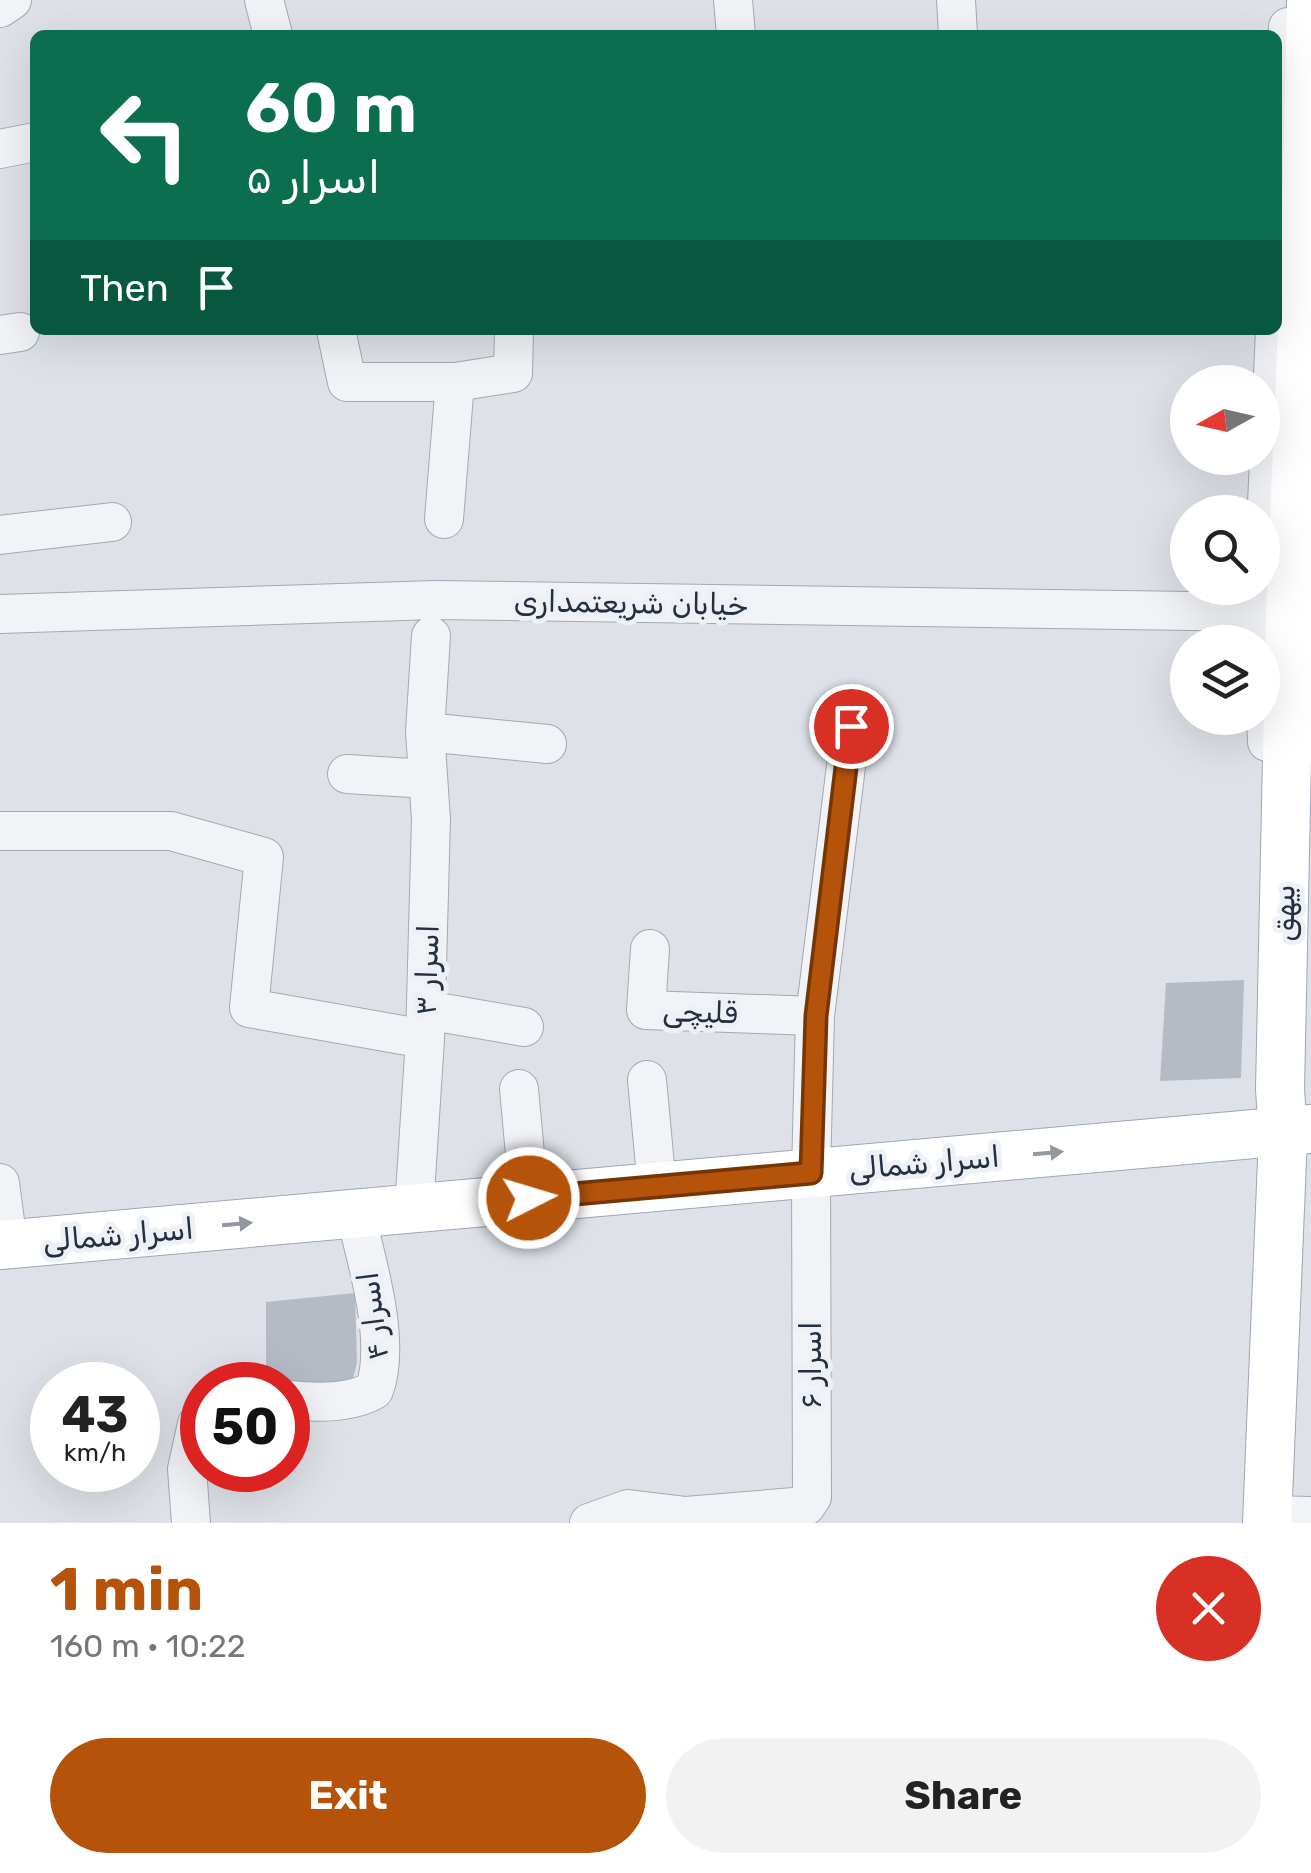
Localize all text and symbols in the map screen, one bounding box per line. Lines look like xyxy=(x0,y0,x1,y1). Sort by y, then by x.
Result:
text: 60 m xyxy=(245,67,417,150)
icon: left xyxy=(80,70,210,200)
text: اسرار ۵ xyxy=(245,151,381,204)
icon: arrive xyxy=(189,260,244,315)
text: Then xyxy=(80,265,169,311)
north arrow xyxy=(1170,365,1280,475)
map controls xyxy=(1170,365,1280,735)
button: search xyxy=(1170,495,1280,605)
street label: خیابان شریعتمداری xyxy=(513,583,749,623)
button: layers xyxy=(1170,625,1280,735)
pin xyxy=(809,684,894,769)
icon: arrive xyxy=(824,699,879,754)
street label: بیهق xyxy=(1266,884,1302,942)
street label: اسرار ۳ xyxy=(407,924,447,1016)
street label: قلیچی xyxy=(662,993,738,1031)
street label: اسرار شمالی xyxy=(847,1138,1001,1188)
one-way arrow xyxy=(1033,1144,1065,1160)
position arrow xyxy=(477,1146,581,1250)
street label: اسرار شمالی xyxy=(41,1210,195,1260)
one-way arrow xyxy=(221,1216,253,1232)
street label: اسرار ۴ xyxy=(350,1270,396,1362)
street label: اسرار ۶ xyxy=(793,1321,829,1409)
speed limit sign: 50 xyxy=(180,1362,310,1492)
text: 43 xyxy=(61,1385,129,1445)
text: km/h xyxy=(64,1438,126,1467)
text: 1 min xyxy=(50,1554,203,1625)
button: close xyxy=(1156,1556,1261,1661)
text: 160 m · 10:22 xyxy=(50,1627,246,1665)
button: Exit xyxy=(50,1738,646,1853)
button: Share xyxy=(666,1738,1261,1853)

